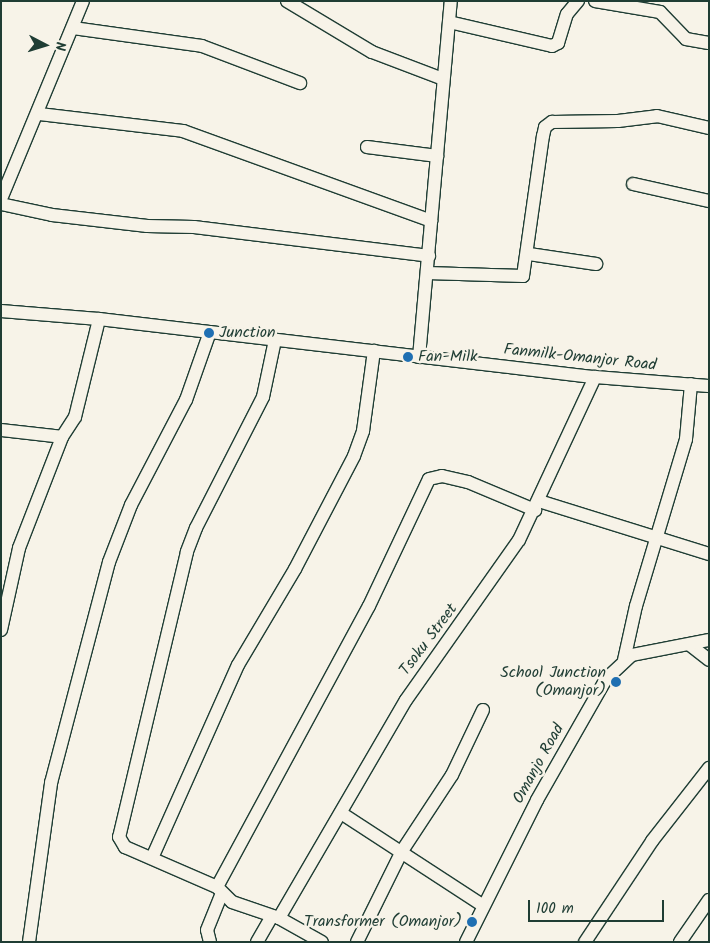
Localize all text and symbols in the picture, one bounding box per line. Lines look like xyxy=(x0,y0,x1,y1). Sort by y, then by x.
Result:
north arrow xyxy=(20,20,70,70)
text: N xyxy=(49,41,71,52)
place label: Junction xyxy=(219,323,276,343)
marker: Junction xyxy=(203,327,215,339)
street label: Fanmilk-Omanjor Road xyxy=(503,340,657,376)
place label: Fan-Milk xyxy=(418,347,478,367)
marker: Fan-Milk xyxy=(402,351,414,363)
street label: Tsoku Street xyxy=(396,600,462,680)
place label: School Junction (Omanjor) xyxy=(500,663,606,701)
marker: School Junction (Omanjor) xyxy=(610,676,622,688)
street label: Omanjo Road xyxy=(509,721,569,807)
scale bar xyxy=(530,890,666,922)
text: 100 m xyxy=(536,897,574,921)
place label: Transformer (Omanjor) xyxy=(304,912,462,932)
marker: Transformer (Omanjor) xyxy=(466,916,478,928)

